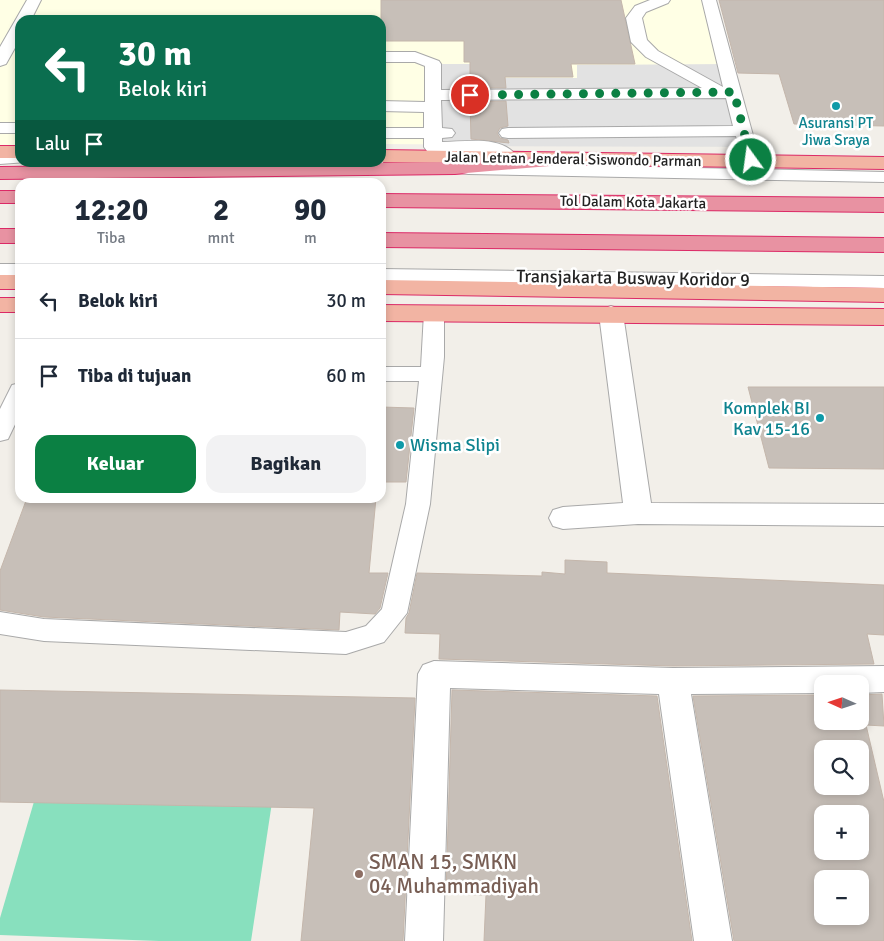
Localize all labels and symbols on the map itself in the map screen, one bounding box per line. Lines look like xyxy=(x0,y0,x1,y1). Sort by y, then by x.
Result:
pin xyxy=(449,74,491,116)
marker: Asuransi PT Jiwa Sraya xyxy=(830,100,842,112)
place label: Asuransi PT Jiwa Sraya xyxy=(799,114,874,149)
position arrow xyxy=(724,133,776,185)
street label: Jalan Letnan Jenderal Siswondo Parman xyxy=(444,148,702,170)
street label: Tol Dalam Kota Jakarta xyxy=(560,192,706,212)
street label: Transjakarta Busway Koridor 9 xyxy=(516,265,750,291)
place label: Komplek BI Kav 15-16 xyxy=(723,397,810,440)
marker: Komplek BI Kav 15-16 xyxy=(814,412,826,424)
place label: Wisma Slipi xyxy=(410,434,500,456)
marker: Wisma Slipi xyxy=(394,439,406,451)
north arrow xyxy=(814,675,869,730)
place label: SMAN 15, SMKN 04 Muhammadiyah xyxy=(369,849,539,899)
marker: SMAN 15, SMKN 04 Muhammadiyah xyxy=(353,868,365,880)

